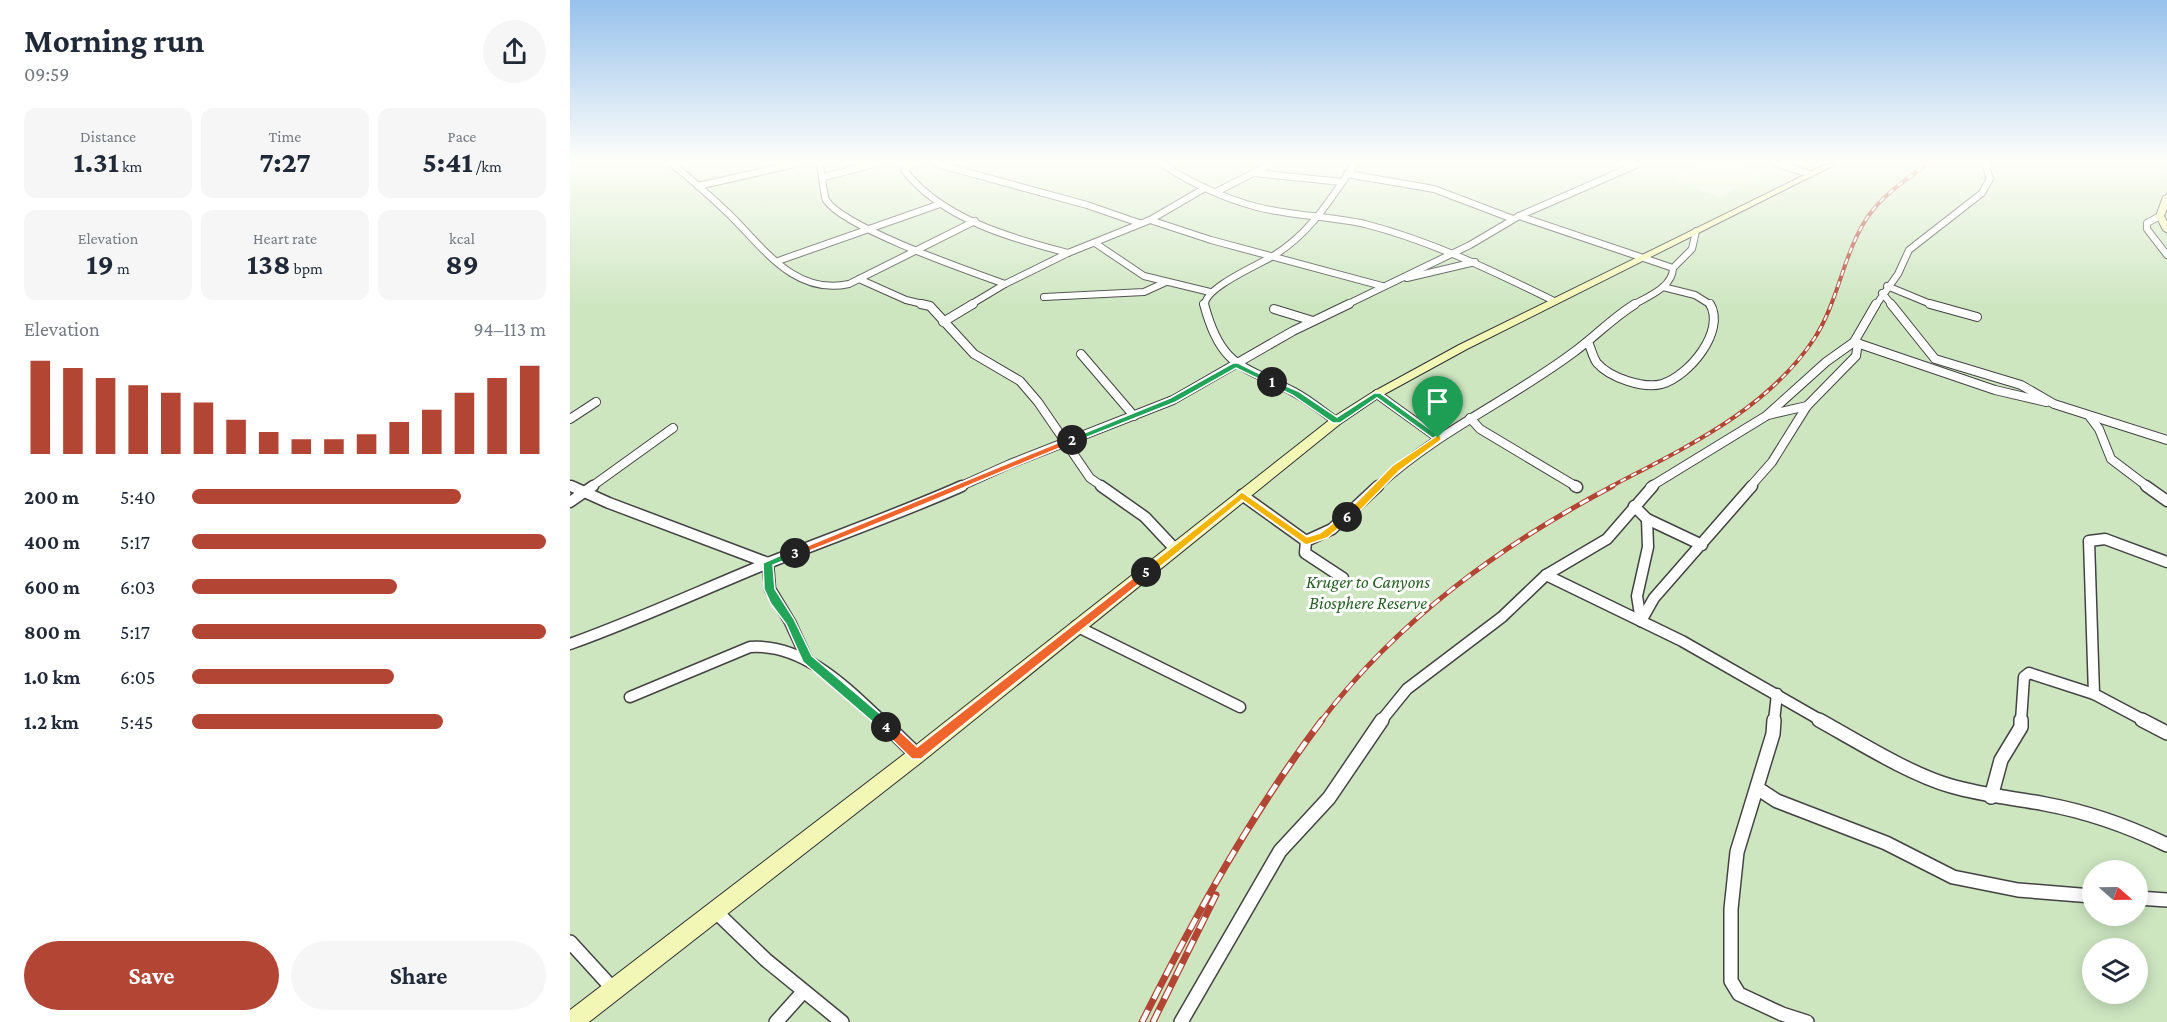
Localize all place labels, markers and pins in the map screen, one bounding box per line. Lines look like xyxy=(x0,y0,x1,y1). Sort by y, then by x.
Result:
pin: 1 xyxy=(1257,367,1287,397)
pin xyxy=(1412,376,1463,438)
pin: 2 xyxy=(1057,425,1087,455)
pin: 6 xyxy=(1332,502,1362,532)
pin: 3 xyxy=(780,538,810,568)
pin: 5 xyxy=(1131,557,1161,587)
pin: 4 xyxy=(871,712,901,742)

